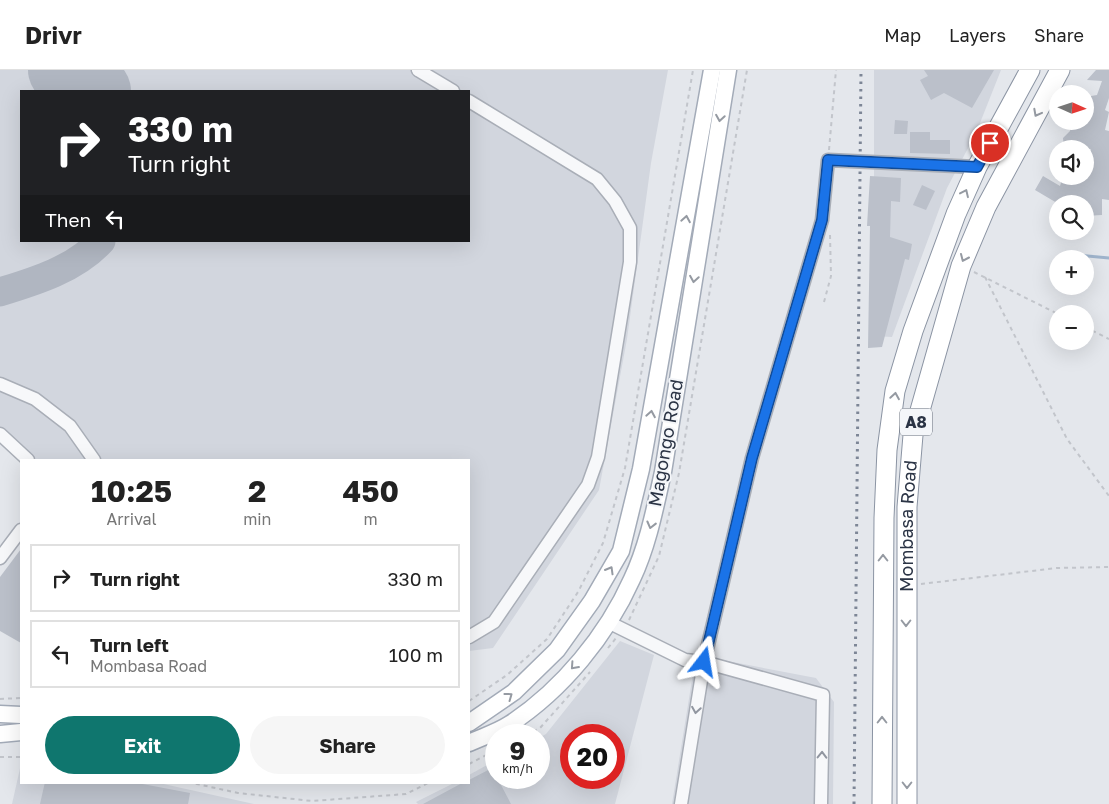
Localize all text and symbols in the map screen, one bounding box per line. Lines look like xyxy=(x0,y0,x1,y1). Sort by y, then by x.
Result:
text: Drivr xyxy=(25,20,82,49)
text: Map xyxy=(884,24,921,46)
text: Layers xyxy=(949,24,1006,46)
text: Share xyxy=(1034,24,1084,46)
north arrow xyxy=(1049,85,1094,130)
map controls xyxy=(1049,85,1094,350)
text: 330 m xyxy=(128,108,233,150)
one-way arrow xyxy=(1033,108,1043,117)
icon: right xyxy=(45,110,110,175)
one-way arrow xyxy=(715,114,726,122)
pin xyxy=(969,122,1011,164)
icon: arrive xyxy=(976,129,1004,157)
button: sound xyxy=(1049,140,1094,185)
text: Turn right xyxy=(128,150,231,177)
one-way arrow xyxy=(959,189,970,198)
button: search xyxy=(1049,195,1094,240)
icon: left xyxy=(101,205,129,233)
text: Then xyxy=(45,208,91,231)
one-way arrow xyxy=(680,215,690,224)
button: + xyxy=(1049,250,1094,295)
one-way arrow xyxy=(960,253,971,262)
one-way arrow xyxy=(690,274,700,283)
button: − xyxy=(1049,305,1094,350)
street label: Magongo Road xyxy=(643,377,687,508)
one-way arrow xyxy=(889,392,899,400)
road number: A8 xyxy=(900,408,932,436)
one-way arrow xyxy=(646,409,656,418)
street label: Mombasa Road xyxy=(895,459,921,592)
text: 10:25 xyxy=(91,473,172,509)
text: 2 xyxy=(248,473,266,509)
text: 450 xyxy=(342,473,399,509)
text: Arrival xyxy=(106,509,157,529)
text: min xyxy=(243,509,271,529)
text: m xyxy=(364,509,378,529)
one-way arrow xyxy=(646,520,656,528)
one-way arrow xyxy=(878,554,888,562)
icon: right xyxy=(47,564,75,592)
one-way arrow xyxy=(604,566,614,575)
text: Turn right xyxy=(90,567,180,590)
text: 330 m xyxy=(387,567,443,590)
one-way arrow xyxy=(901,619,912,627)
text: Turn left xyxy=(90,633,169,656)
position arrow xyxy=(677,635,729,687)
icon: left xyxy=(47,640,75,668)
text: 100 m xyxy=(389,643,443,666)
text: Mombasa Road xyxy=(90,656,207,676)
one-way arrow xyxy=(571,660,580,669)
one-way arrow xyxy=(503,693,513,702)
one-way arrow xyxy=(691,706,701,715)
button: Exit xyxy=(45,716,240,774)
button: Share xyxy=(250,716,445,774)
one-way arrow xyxy=(877,716,887,724)
speed limit sign: 20 xyxy=(560,724,625,789)
text: 9 xyxy=(510,735,525,766)
one-way arrow xyxy=(817,751,827,759)
text: km/h xyxy=(502,761,533,776)
one-way arrow xyxy=(902,782,912,790)

